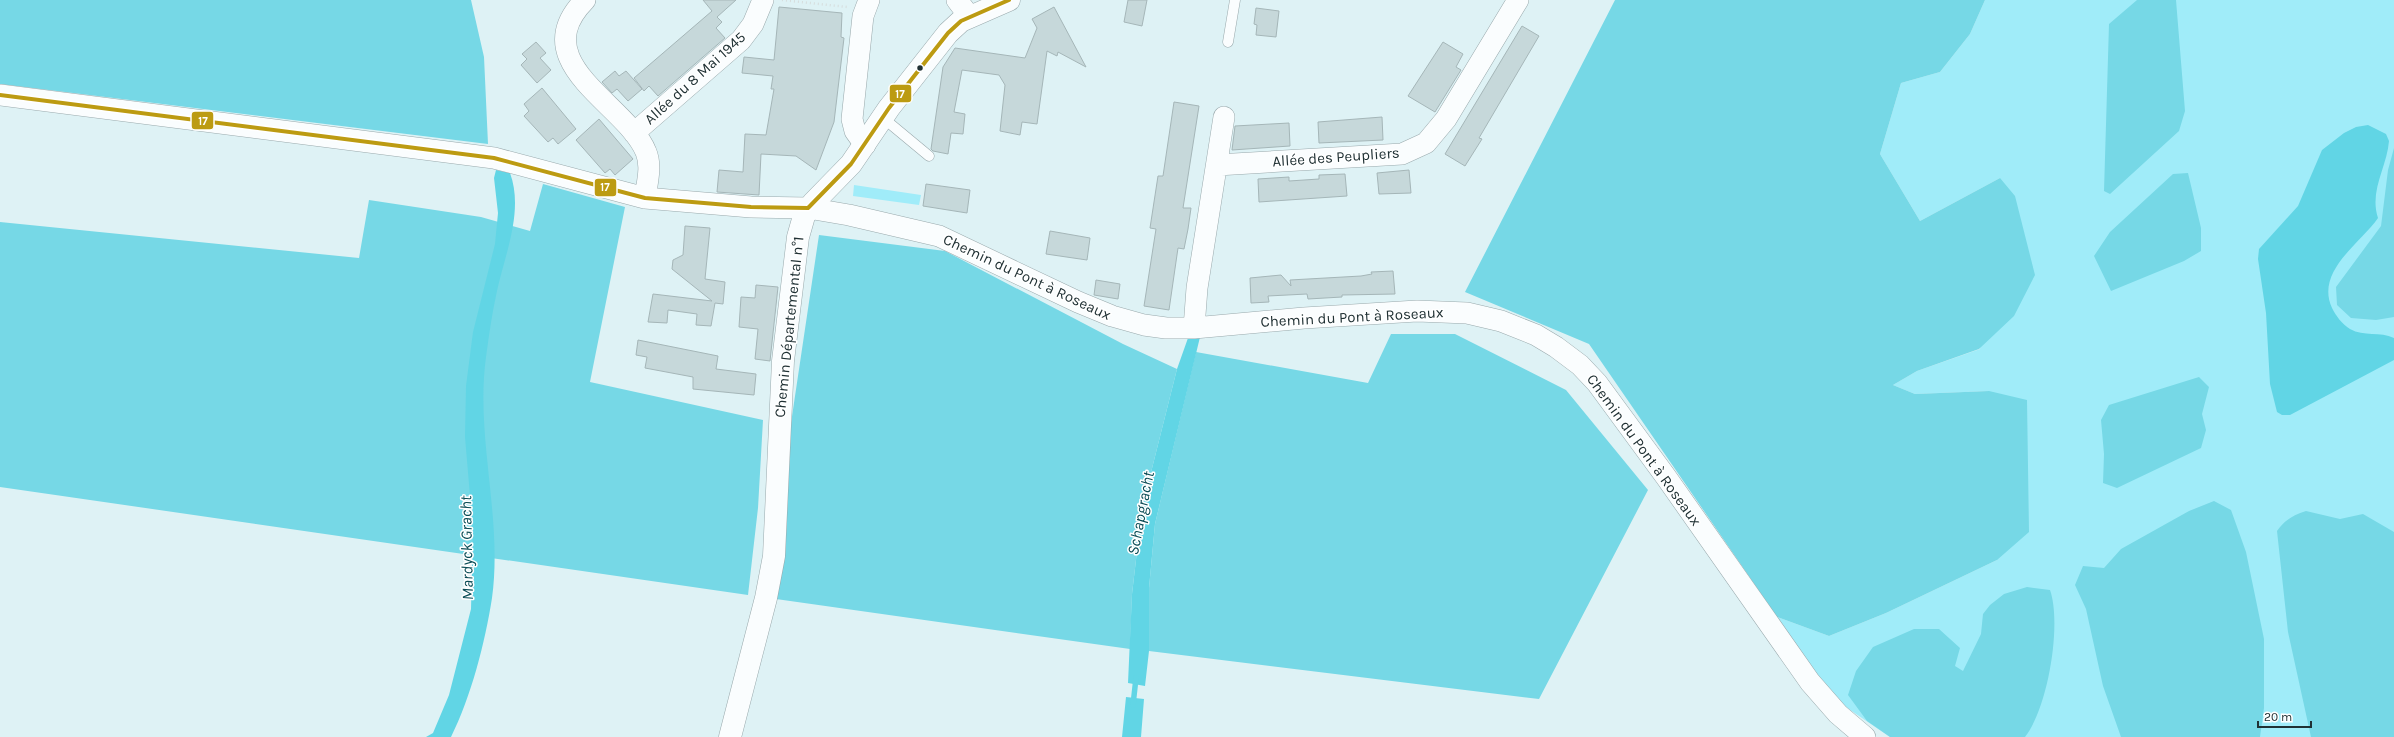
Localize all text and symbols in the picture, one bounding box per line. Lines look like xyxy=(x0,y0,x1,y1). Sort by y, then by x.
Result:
street label: Allée du 8 Mai 1945 xyxy=(641,28,749,128)
unlabelled marker xyxy=(915,63,925,73)
line badge: 17 xyxy=(889,84,912,103)
text: 17 xyxy=(895,88,905,101)
line badge: 17 xyxy=(191,111,214,130)
text: 17 xyxy=(198,115,208,128)
street label: Allée des Peupliers xyxy=(1272,144,1400,170)
line badge: 17 xyxy=(594,178,617,197)
text: 17 xyxy=(600,181,610,194)
street label: Chemin du Pont à Roseaux xyxy=(940,230,1114,324)
street label: Chemin Départemental n°1 xyxy=(771,236,807,418)
street label: Chemin du Pont à Roseaux xyxy=(1260,303,1444,331)
street label: Chemin du Pont à Roseaux xyxy=(1583,371,1705,530)
water label: Schapgracht xyxy=(1123,469,1158,556)
water label: Mardyck Gracht xyxy=(456,495,477,600)
scale bar xyxy=(2258,703,2311,729)
text: 20 m xyxy=(2264,710,2292,724)

